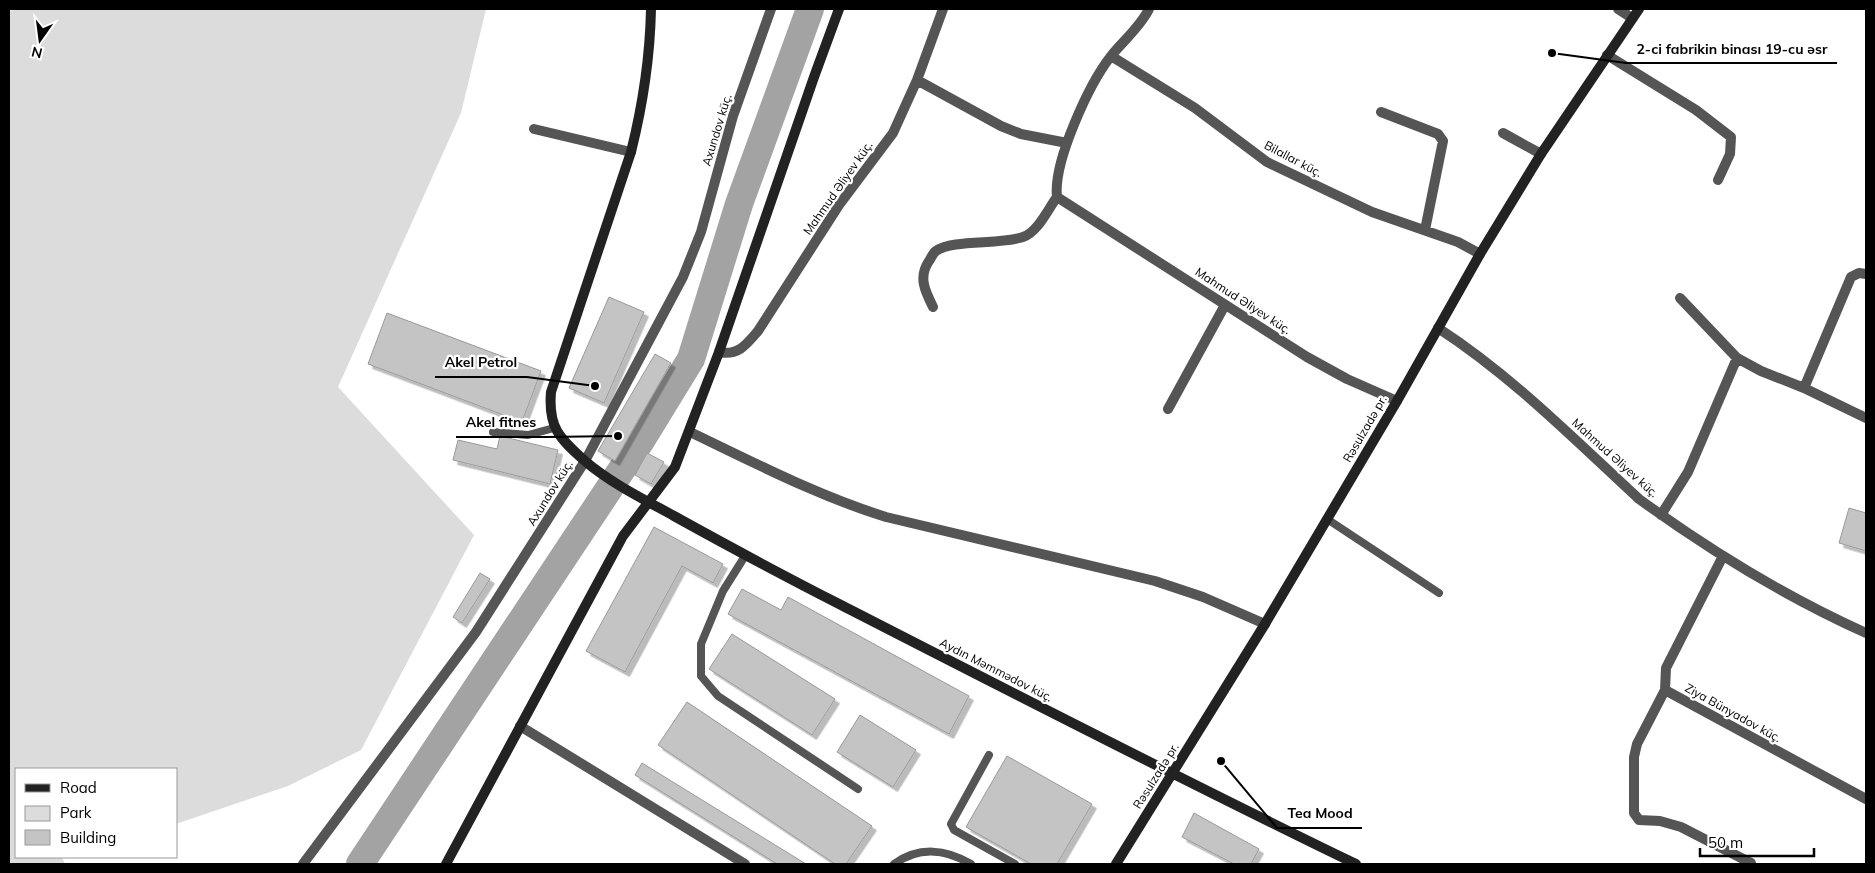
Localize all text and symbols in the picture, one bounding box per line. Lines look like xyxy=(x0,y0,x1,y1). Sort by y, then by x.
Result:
north arrow xyxy=(15,15,65,65)
callout: 2-ci fabrikin binası 19-cu əsr xyxy=(1626,34,1837,63)
text: 2-ci fabrikin binası 19-cu əsr xyxy=(1636,40,1828,58)
text: N xyxy=(30,43,44,63)
street label: Axundov küç. xyxy=(698,92,735,168)
street label: Bilallar küç. xyxy=(1262,137,1325,180)
street label: Mahmud Əliyev küç. xyxy=(800,138,876,238)
street label: Mahmud Əliyev küç. xyxy=(1193,264,1294,337)
callout: Akel Petrol xyxy=(435,348,527,377)
text: Akel Petrol xyxy=(445,353,517,371)
street label: Rəsulzadə pr. xyxy=(1339,393,1390,465)
callout: Akel fitnes xyxy=(456,408,547,437)
text: Akel fitnes xyxy=(466,413,536,431)
street label: Mahmud Əliyev küç. xyxy=(1569,415,1662,500)
street label: Axundov küç. xyxy=(524,457,576,528)
street label: Aydın Məmmədov küç. xyxy=(937,635,1055,705)
street label: Ziya Bünyadov küç. xyxy=(1683,680,1784,745)
street label: Rəsulzadə pr. xyxy=(1129,740,1182,811)
legend xyxy=(15,768,178,858)
text: Road xyxy=(60,778,97,797)
callout: Tea Mood xyxy=(1277,799,1362,828)
text: Park xyxy=(60,803,92,822)
text: Tea Mood xyxy=(1287,804,1353,822)
scale bar xyxy=(1700,826,1814,858)
text: Building xyxy=(60,828,116,847)
text: 50 m xyxy=(1708,833,1743,852)

